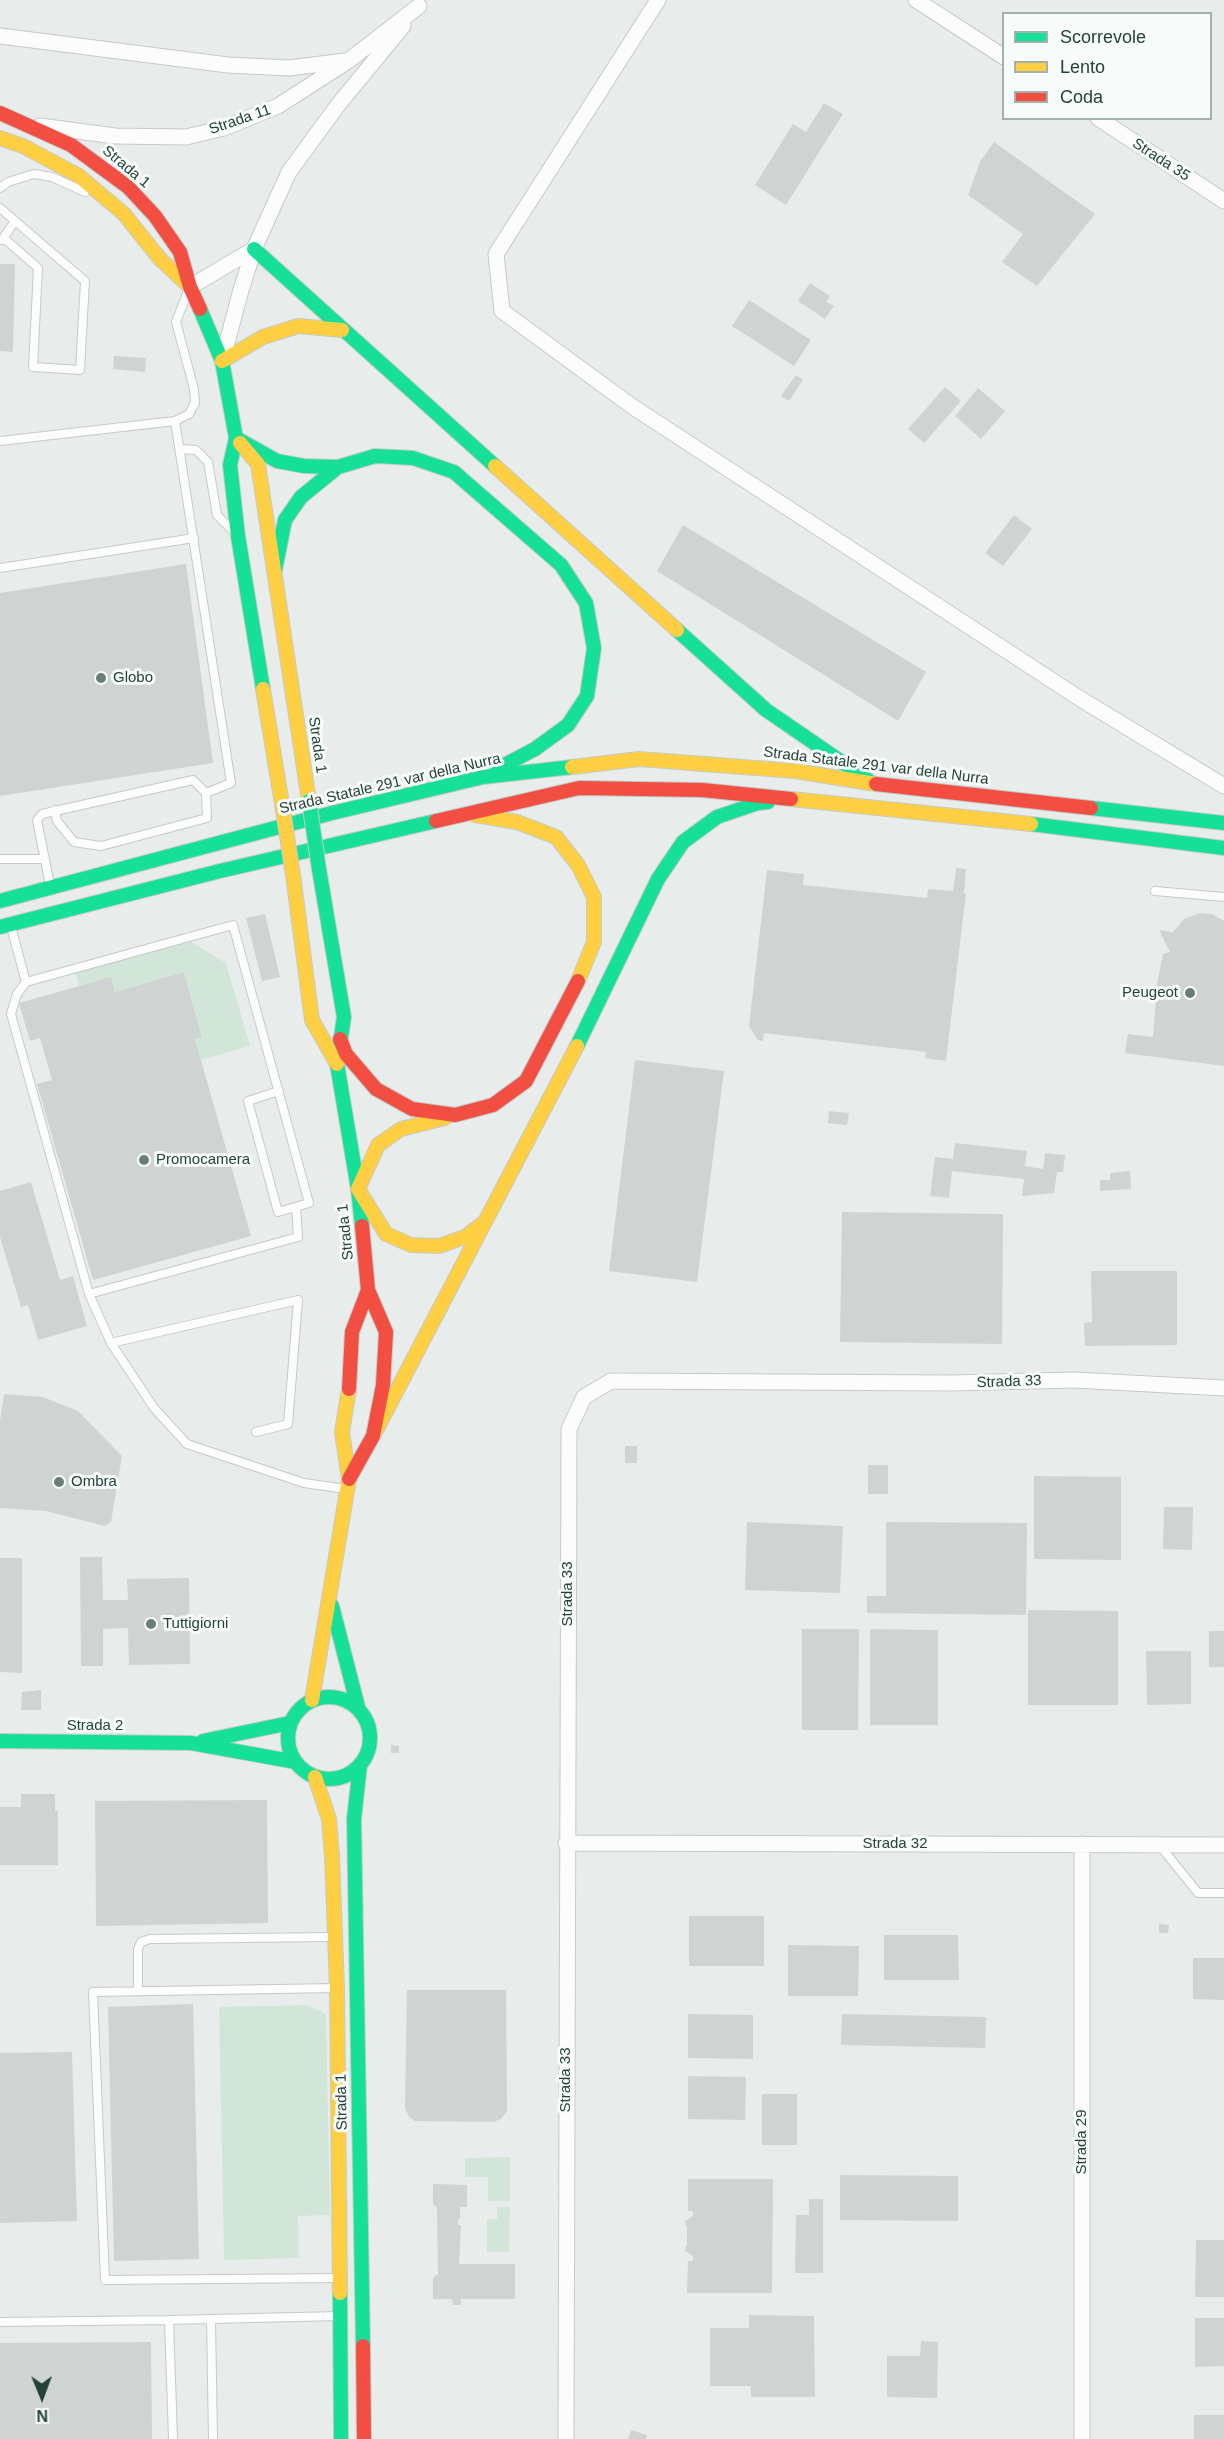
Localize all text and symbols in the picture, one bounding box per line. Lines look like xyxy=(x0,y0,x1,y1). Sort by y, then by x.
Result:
legend xyxy=(1002,12,1212,120)
text: Scorrevole xyxy=(1060,27,1146,47)
text: Lento xyxy=(1060,57,1105,77)
text: Coda xyxy=(1060,87,1103,107)
street label: Strada 11 xyxy=(207,101,273,139)
street label: Strada 35 xyxy=(1129,135,1193,185)
street label: Strada 1 xyxy=(98,142,154,192)
place label: Globo xyxy=(113,669,153,687)
marker: Globo xyxy=(94,671,108,685)
street label: Strada 1 xyxy=(304,716,330,774)
street label: Strada Statale 291 var della Nurra xyxy=(762,743,990,789)
street label: Strada Statale 291 var della Nurra xyxy=(277,750,503,818)
place label: Peugeot xyxy=(1122,984,1178,1002)
marker: Peugeot xyxy=(1183,986,1197,1000)
place label: Promocamera xyxy=(156,1151,250,1169)
marker: Promocamera xyxy=(137,1153,151,1167)
street label: Strada 1 xyxy=(334,1203,358,1261)
street label: Strada 33 xyxy=(976,1372,1042,1392)
place label: Ombra xyxy=(71,1473,117,1491)
marker: Ombra xyxy=(52,1475,66,1489)
street label: Strada 33 xyxy=(559,1561,577,1627)
place label: Tuttigiorni xyxy=(163,1615,228,1633)
marker: Tuttigiorni xyxy=(144,1617,158,1631)
street label: Strada 2 xyxy=(67,1717,123,1735)
street label: Strada 32 xyxy=(862,1835,928,1853)
street label: Strada 33 xyxy=(557,2047,575,2113)
street label: Strada 1 xyxy=(333,2073,351,2131)
street label: Strada 29 xyxy=(1073,2109,1091,2175)
north arrow xyxy=(12,2367,72,2427)
text: N xyxy=(36,2407,48,2424)

